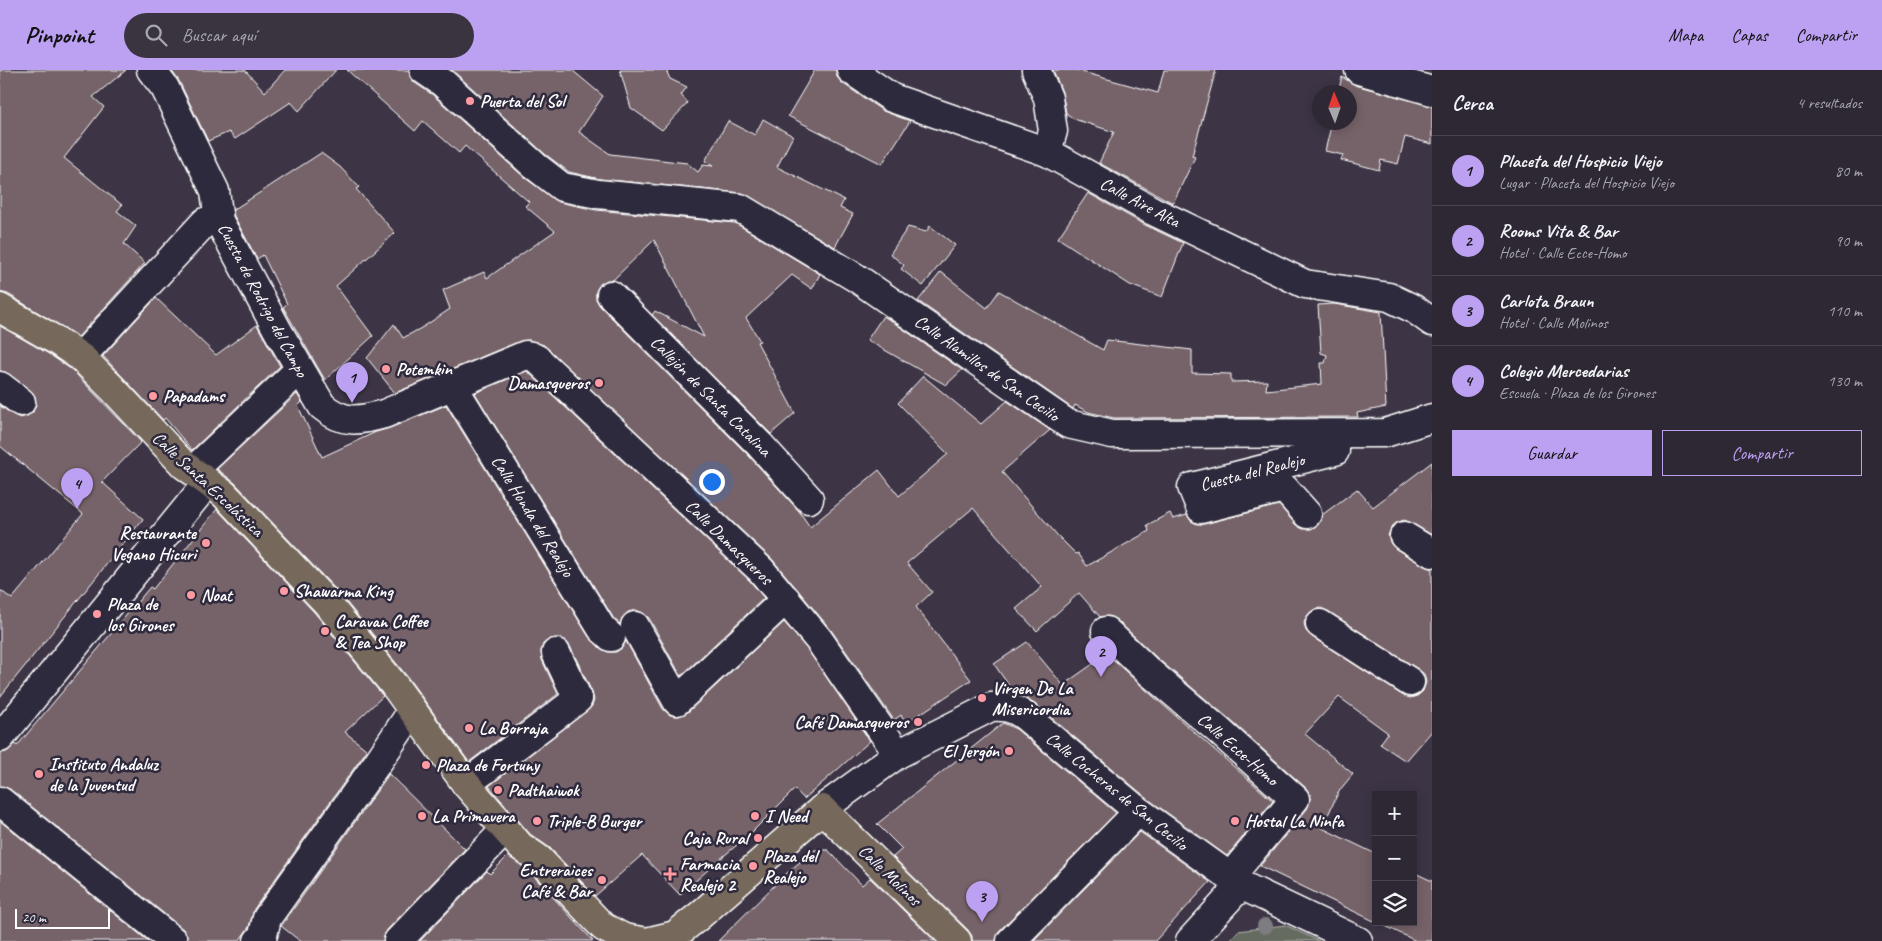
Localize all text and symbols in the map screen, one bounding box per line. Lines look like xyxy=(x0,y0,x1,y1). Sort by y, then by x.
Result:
search box xyxy=(124,13,474,58)
text: Pinpoint xyxy=(25,20,94,50)
icon: search xyxy=(142,21,170,49)
text: Buscar aquí xyxy=(182,23,256,47)
text: Mapa xyxy=(1668,24,1703,46)
text: Capas xyxy=(1731,24,1768,46)
text: Compartir xyxy=(1796,24,1857,46)
north arrow xyxy=(1312,85,1357,130)
place label: Puerta del Sol xyxy=(480,90,568,112)
text: Cerca xyxy=(1452,90,1493,116)
text: 4 resultados xyxy=(1797,93,1862,113)
marker: Puerta del Sol xyxy=(464,95,476,107)
text: Placeta del Hospicio Viejo xyxy=(1499,149,1662,173)
text: 1 xyxy=(1464,161,1472,181)
text: 80 m xyxy=(1835,161,1862,181)
street label: Calle Aire Alta xyxy=(1096,172,1185,233)
text: Lugar · Placeta del Hospicio Viejo xyxy=(1499,173,1674,193)
street label: Cuesta de Rodrigo del Campo xyxy=(213,219,314,382)
text: Rooms Vita & Bar xyxy=(1499,219,1618,243)
text: 2 xyxy=(1464,231,1472,251)
text: 90 m xyxy=(1835,231,1862,251)
text: Hotel · Calle Ecce-Homo xyxy=(1499,243,1626,263)
text: Carlota Braun xyxy=(1499,289,1593,313)
text: 3 xyxy=(1464,301,1472,321)
text: 110 m xyxy=(1828,301,1862,321)
street label: Calle Alamillos de San Cecilio xyxy=(910,310,1065,427)
text: Hotel · Calle Molinos xyxy=(1499,313,1608,333)
street label: Callejón de Santa Catalina xyxy=(646,331,777,462)
place label: Potemkin xyxy=(396,358,453,380)
text: Colegio Mercedarias xyxy=(1499,359,1628,383)
pin: 1 xyxy=(336,362,368,403)
marker: Potemkin xyxy=(380,363,392,375)
text: 4 xyxy=(1464,371,1472,391)
text: 130 m xyxy=(1828,371,1862,391)
place label: Damasqueros xyxy=(508,372,591,394)
marker: Damasqueros xyxy=(593,377,605,389)
text: Escuela · Plaza de los Girones xyxy=(1499,383,1655,403)
place label: Papadams xyxy=(163,385,226,407)
marker: Papadams xyxy=(147,390,159,402)
street label: Calle Santa Escolástica xyxy=(148,427,269,542)
button: Guardar xyxy=(1452,430,1652,476)
button: Compartir xyxy=(1662,430,1862,476)
street label: Cuesta del Realejo xyxy=(1198,448,1308,496)
street label: Calle Honda del Realejo xyxy=(487,451,580,582)
pin: 4 xyxy=(61,468,93,509)
your location xyxy=(699,469,725,495)
street label: Calle Damasqueros xyxy=(681,495,779,590)
place label: Restaurante Vegano Hicuri xyxy=(111,522,198,565)
marker: Restaurante Vegano Hicuri xyxy=(200,537,212,549)
place label: Shawarma King xyxy=(294,580,394,602)
place label: Noat xyxy=(201,584,234,606)
marker: Shawarma King xyxy=(278,585,290,597)
marker: Noat xyxy=(185,589,197,601)
place label: Plaza de los Girones xyxy=(107,593,175,636)
marker: Plaza de los Girones xyxy=(91,608,103,620)
place label: Caravan Coffee & Tea Shop xyxy=(335,610,430,653)
marker: Caravan Coffee & Tea Shop xyxy=(319,625,331,637)
pin: 2 xyxy=(1085,636,1117,677)
place label: Virgen De La Misericordia xyxy=(992,677,1075,720)
marker: Virgen De La Misericordia xyxy=(976,692,988,704)
street label: Calle Ecce-Homo xyxy=(1193,708,1284,791)
place label: Café Damasqueros xyxy=(795,711,910,733)
marker: Café Damasqueros xyxy=(912,716,924,728)
place label: La Borraja xyxy=(479,717,549,739)
marker: La Borraja xyxy=(463,722,475,734)
street label: Calle Cocheras de San Cecilio xyxy=(1042,727,1194,856)
place label: El Jergón xyxy=(943,740,1000,762)
marker: El Jergón xyxy=(1003,745,1015,757)
place label: Instituto Andaluz de la Juventud xyxy=(49,753,159,796)
place label: Plaza de Fortuny xyxy=(436,754,541,776)
marker: Plaza de Fortuny xyxy=(420,759,432,771)
marker: Instituto Andaluz de la Juventud xyxy=(33,768,45,780)
place label: Padthaiwok xyxy=(508,779,581,801)
marker: Padthaiwok xyxy=(492,784,504,796)
map controls xyxy=(1372,791,1417,926)
button: + xyxy=(1372,791,1417,836)
place label: La Primavera xyxy=(432,805,516,827)
place label: I Need xyxy=(765,805,810,827)
marker: La Primavera xyxy=(416,810,428,822)
place label: Triple-B Burger xyxy=(547,810,644,832)
marker: I Need xyxy=(749,810,761,822)
place label: Hostal La Ninfa xyxy=(1245,810,1345,832)
marker: Triple-B Burger xyxy=(531,815,543,827)
marker: Hostal La Ninfa xyxy=(1229,815,1241,827)
place label: Caja Rural xyxy=(682,827,752,849)
marker: Caja Rural xyxy=(752,832,764,844)
button: − xyxy=(1372,836,1417,881)
street label: Calle Molinos xyxy=(854,840,927,912)
place label: Plaza del Realejo xyxy=(763,845,820,888)
place label: Farmacia Realejo 2 xyxy=(680,853,741,896)
place label: Entreraices Café & Bar xyxy=(519,859,595,902)
marker: Plaza del Realejo xyxy=(747,860,759,872)
marker: Farmacia Realejo 2 xyxy=(664,868,676,880)
marker: Entreraices Café & Bar xyxy=(596,874,608,886)
pin: 3 xyxy=(966,881,998,922)
button: layers xyxy=(1372,881,1417,926)
scale bar xyxy=(15,906,110,929)
text: 20 m xyxy=(22,909,46,926)

